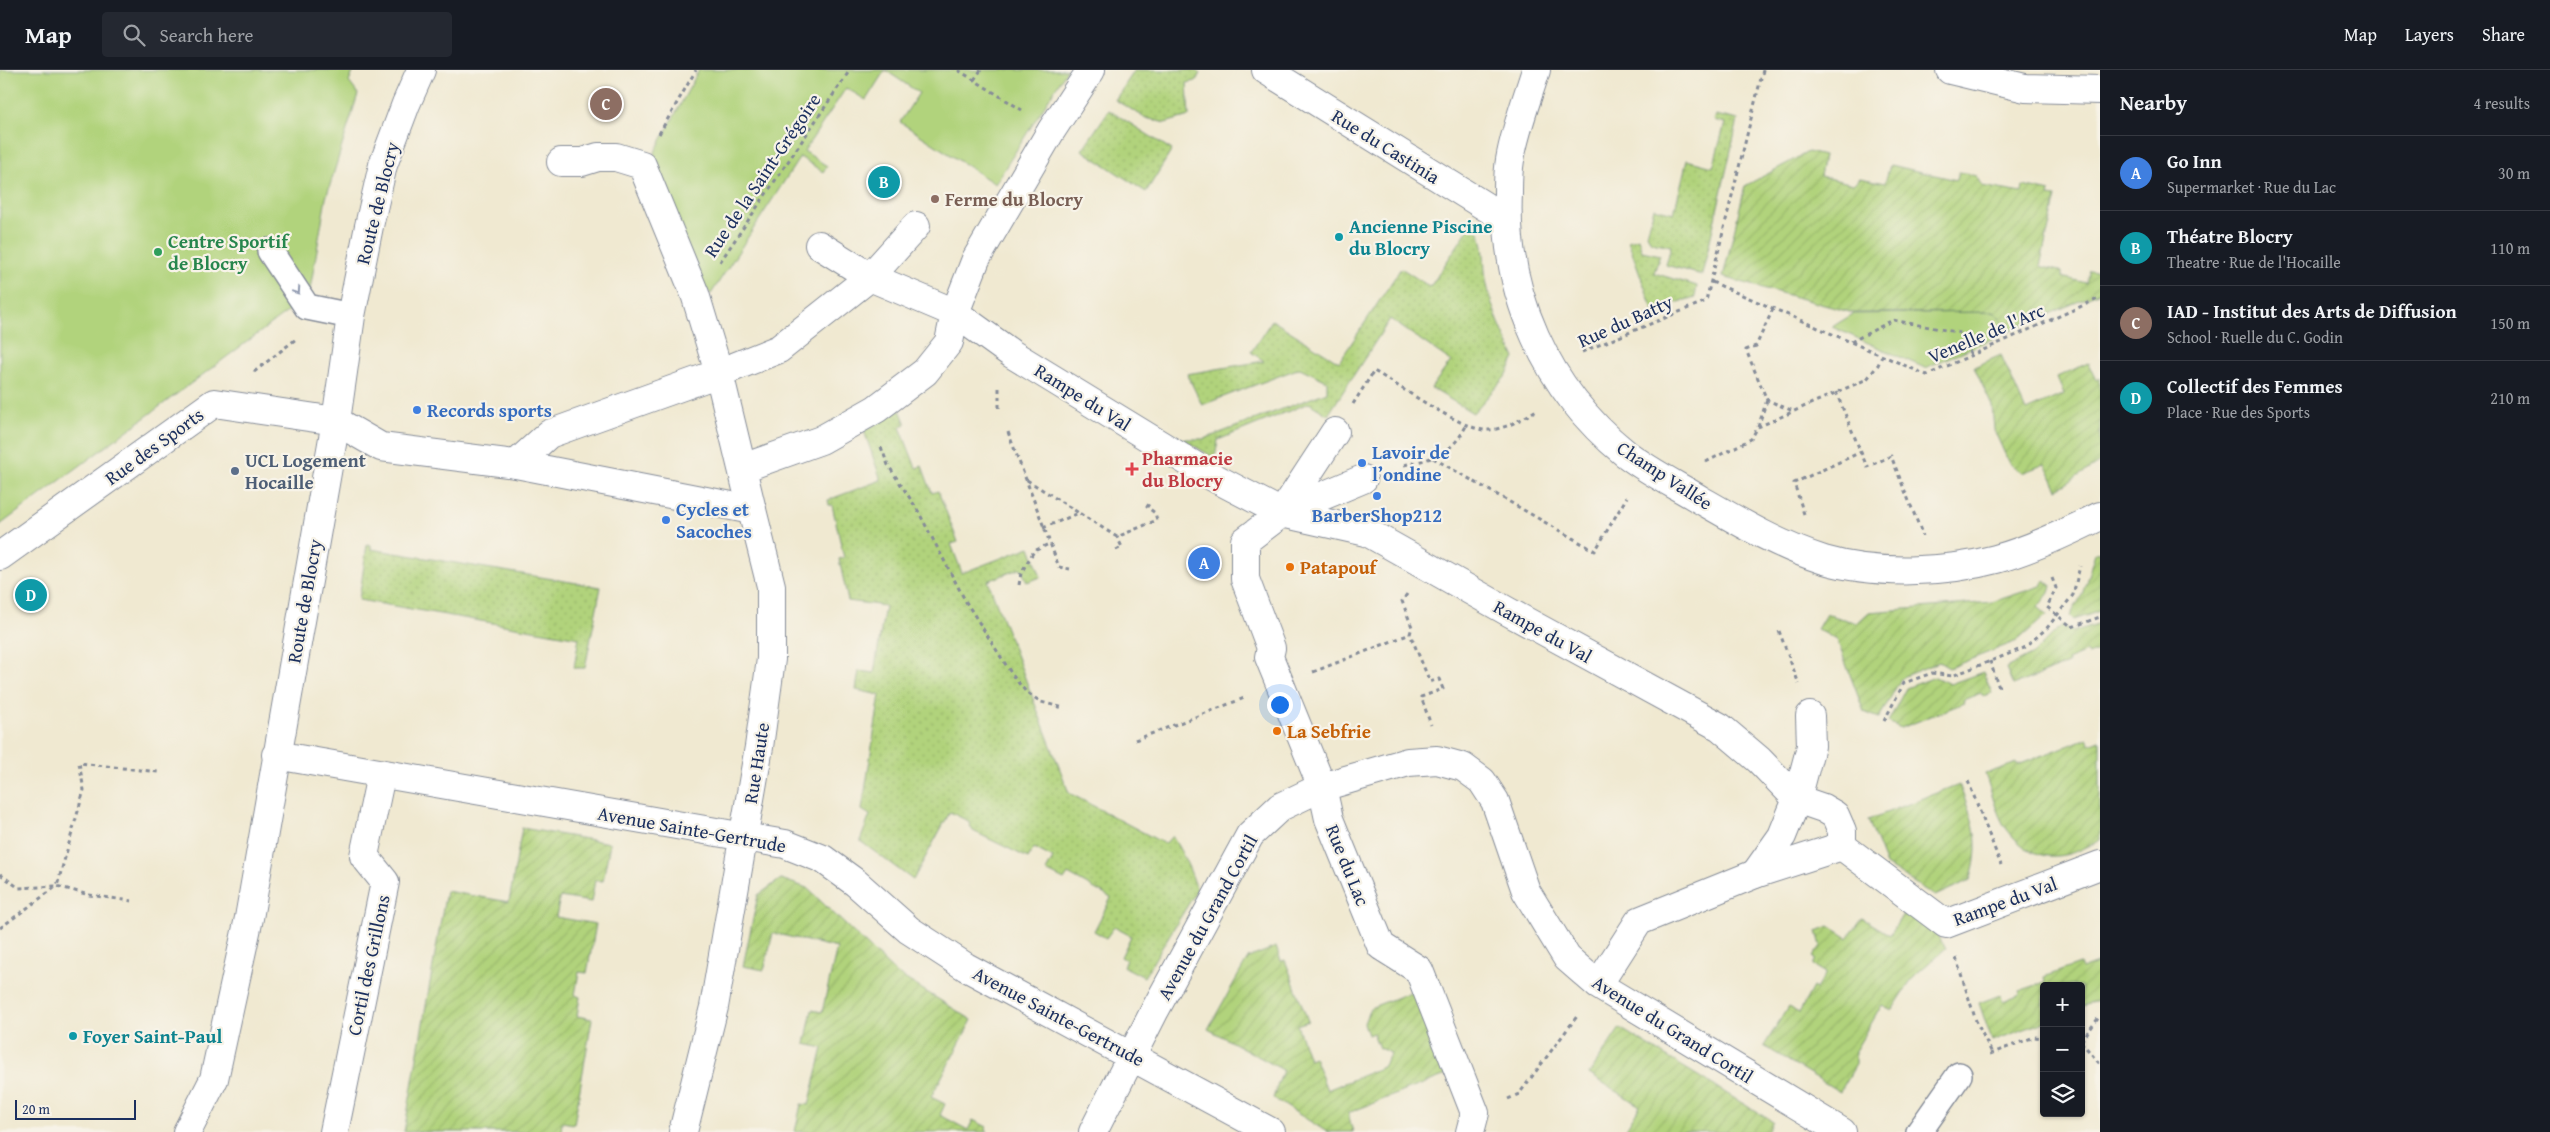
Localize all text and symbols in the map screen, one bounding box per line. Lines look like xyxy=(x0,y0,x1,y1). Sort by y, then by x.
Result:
search box xyxy=(102,12,452,57)
text: Map xyxy=(25,17,72,52)
icon: search xyxy=(120,21,148,49)
text: Search here xyxy=(160,21,253,49)
text: Map xyxy=(2344,21,2377,48)
text: Layers xyxy=(2405,21,2454,48)
text: Share xyxy=(2482,21,2525,48)
pin: C xyxy=(590,85,622,123)
street label: Rue de la Saint-Grégoire xyxy=(697,87,827,263)
text: Nearby xyxy=(2120,87,2187,118)
text: 4 results xyxy=(2473,91,2530,115)
street label: Rue du Castinia xyxy=(1327,102,1446,190)
street label: Route de Blocry xyxy=(348,138,406,267)
text: Go Inn xyxy=(2167,147,2222,175)
text: A xyxy=(2131,161,2141,185)
text: 30 m xyxy=(2498,161,2530,185)
pin: B xyxy=(868,163,900,201)
text: Supermarket · Rue du Lac xyxy=(2167,175,2336,199)
place label: Ferme du Blocry xyxy=(945,185,1083,213)
marker: Ferme du Blocry xyxy=(929,193,941,205)
place label: Ancienne Piscine du Blocry xyxy=(1349,212,1493,262)
text: Théatre Blocry xyxy=(2167,222,2293,250)
place label: Centre Sportif de Blocry xyxy=(168,227,290,277)
marker: Ancienne Piscine du Blocry xyxy=(1333,231,1345,243)
text: B xyxy=(2131,236,2141,260)
text: 110 m xyxy=(2490,236,2530,260)
marker: Centre Sportif de Blocry xyxy=(152,246,164,258)
text: Theatre · Rue de l'Hocaille xyxy=(2167,250,2341,274)
one-way arrow xyxy=(291,285,300,295)
street label: Rue du Batty xyxy=(1573,287,1678,354)
street label: Venelle de l'Arc xyxy=(1923,296,2049,370)
text: IAD - Institut des Arts de Diffusion xyxy=(2167,297,2457,325)
text: C xyxy=(2131,311,2141,335)
text: 150 m xyxy=(2490,311,2530,335)
text: School · Ruelle du C. Godin xyxy=(2167,325,2343,349)
street label: Rampe du Val xyxy=(1029,356,1137,438)
text: Collectif des Femmes xyxy=(2167,372,2343,400)
text: D xyxy=(2131,386,2141,410)
text: 210 m xyxy=(2490,386,2530,410)
place label: Records sports xyxy=(427,396,552,424)
street label: Rue des Sports xyxy=(99,400,209,492)
text: Place · Rue des Sports xyxy=(2167,400,2310,424)
marker: Records sports xyxy=(411,404,423,416)
street label: Champ Vallée xyxy=(1612,434,1718,516)
place label: Lavoir de l’ondine xyxy=(1372,438,1450,488)
place label: Pharmacie du Blocry xyxy=(1142,444,1233,494)
place label: UCL Logement Hocaille xyxy=(245,446,367,496)
marker: Lavoir de l’ondine xyxy=(1356,457,1368,469)
marker: Pharmacie du Blocry xyxy=(1126,463,1138,475)
marker: UCL Logement Hocaille xyxy=(229,465,241,477)
marker: BarberShop212 xyxy=(1371,490,1383,502)
place label: Cycles et Sacoches xyxy=(676,495,752,545)
place label: BarberShop212 xyxy=(1312,501,1442,529)
marker: Cycles et Sacoches xyxy=(660,514,672,526)
street label: Route de Blocry xyxy=(279,536,329,665)
pin: A xyxy=(1188,544,1220,582)
place label: Patapouf xyxy=(1300,553,1379,581)
marker: Patapouf xyxy=(1284,561,1296,573)
pin: D xyxy=(15,576,47,614)
street label: Rampe du Val xyxy=(1489,592,1597,670)
your location xyxy=(1267,692,1293,718)
place label: La Sebfrie xyxy=(1287,717,1371,745)
street label: Rue Haute xyxy=(736,720,776,806)
marker: La Sebfrie xyxy=(1271,725,1283,737)
street label: Avenue Sainte-Gertrude xyxy=(596,799,788,859)
street label: Rue du Lac xyxy=(1319,820,1377,910)
street label: Avenue du Grand Cortil xyxy=(1150,829,1264,1005)
street label: Rampe du Val xyxy=(1949,869,2061,933)
street label: Cortil des Grillons xyxy=(339,892,397,1038)
street label: Avenue Sainte-Gertrude xyxy=(968,959,1150,1073)
street label: Avenue du Grand Cortil xyxy=(1587,968,1759,1090)
map controls xyxy=(2040,982,2085,1117)
button: + xyxy=(2040,982,2085,1027)
place label: Foyer Saint-Paul xyxy=(83,1022,222,1050)
button: − xyxy=(2040,1027,2085,1072)
marker: Foyer Saint-Paul xyxy=(67,1030,79,1042)
button: layers xyxy=(2040,1072,2085,1117)
scale bar xyxy=(15,1097,136,1120)
text: 20 m xyxy=(22,1099,50,1119)

